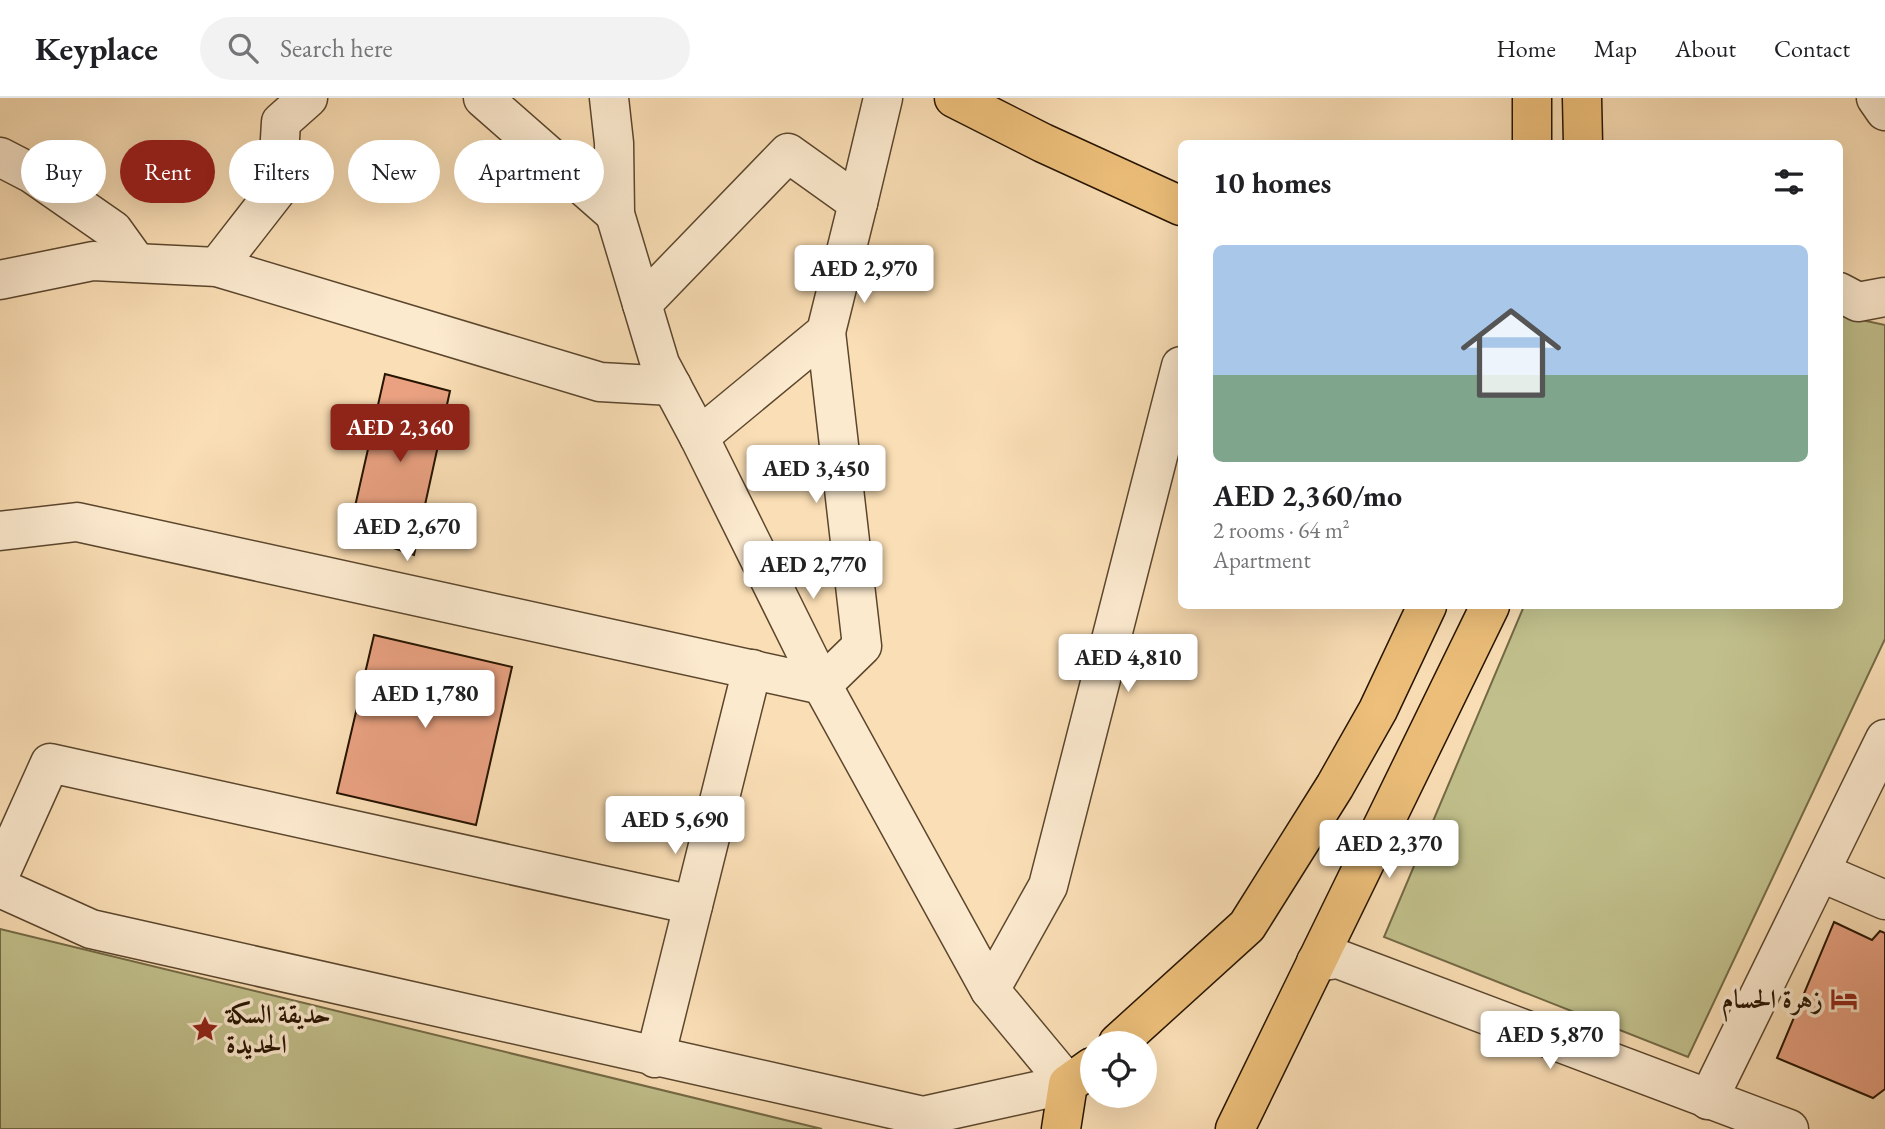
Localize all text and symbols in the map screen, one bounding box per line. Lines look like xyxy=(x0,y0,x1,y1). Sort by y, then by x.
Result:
search box xyxy=(200,17,690,80)
text: Keyplace xyxy=(35,27,158,70)
icon: search xyxy=(224,29,262,67)
text: Search here xyxy=(280,31,393,65)
text: Home xyxy=(1496,33,1556,64)
text: Map xyxy=(1594,33,1637,64)
text: About xyxy=(1675,33,1736,64)
text: Contact xyxy=(1774,33,1850,64)
chip: Buy xyxy=(21,140,106,203)
chip: Rent xyxy=(120,140,215,203)
chip: Filters xyxy=(229,140,334,203)
chip: New xyxy=(348,140,440,203)
chip: Apartment xyxy=(454,140,604,203)
text: 10 homes xyxy=(1213,163,1331,202)
icon: filters xyxy=(1770,163,1808,201)
pin: AED 2,970 xyxy=(784,246,944,305)
text: AED 2,970 xyxy=(811,253,917,283)
icon: home xyxy=(1448,290,1574,416)
pin: AED 2,360 xyxy=(320,404,480,464)
text: AED 2,360 xyxy=(347,412,453,442)
pin: AED 3,450 xyxy=(736,446,896,505)
text: AED 3,450 xyxy=(763,453,869,483)
text: AED 2,360/mo xyxy=(1213,476,1402,515)
pin: AED 2,670 xyxy=(327,504,487,563)
text: AED 2,670 xyxy=(354,511,460,541)
text: 2 rooms · 64 m² xyxy=(1213,515,1350,545)
pin: AED 2,770 xyxy=(733,542,893,601)
text: Apartment xyxy=(1213,545,1311,575)
text: AED 2,770 xyxy=(760,549,866,579)
pin: AED 4,810 xyxy=(1048,634,1208,694)
text: AED 4,810 xyxy=(1075,642,1181,672)
pin: AED 1,780 xyxy=(345,670,505,730)
text: AED 1,780 xyxy=(372,678,478,708)
pin: AED 5,690 xyxy=(595,796,755,856)
text: AED 5,690 xyxy=(622,804,728,834)
pin: AED 2,370 xyxy=(1309,820,1469,880)
text: AED 2,370 xyxy=(1336,828,1442,858)
place label: زهرة الحسام xyxy=(1722,982,1823,1022)
hotel icon: زهرة الحسام xyxy=(1829,984,1859,1014)
place label: حديقة السكة الحديدة xyxy=(224,997,331,1061)
pin: AED 5,870 xyxy=(1470,1012,1630,1071)
place icon: حديقة السكة الحديدة xyxy=(190,1014,220,1044)
text: AED 5,870 xyxy=(1497,1019,1603,1049)
map controls xyxy=(1080,1031,1157,1108)
button: locate xyxy=(1080,1031,1157,1108)

